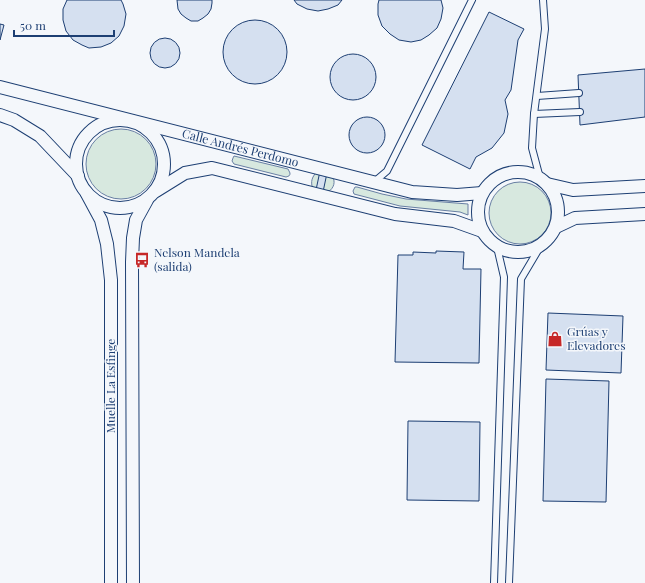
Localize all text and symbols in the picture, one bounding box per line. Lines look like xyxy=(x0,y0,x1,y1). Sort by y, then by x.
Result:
scale bar xyxy=(14,12,114,38)
text: 50 m xyxy=(20,17,46,33)
street label: Calle Andrés Perdomo xyxy=(181,125,301,170)
place label: Nelson Mandela (salida) xyxy=(154,244,240,274)
bus stop icon: Nelson Mandela (salida) xyxy=(133,251,151,269)
place label: Grúas y Elevadores xyxy=(567,323,626,353)
shop icon: Grúas y Elevadores xyxy=(546,330,564,348)
street label: Muelle La Esfinge xyxy=(102,339,118,433)

